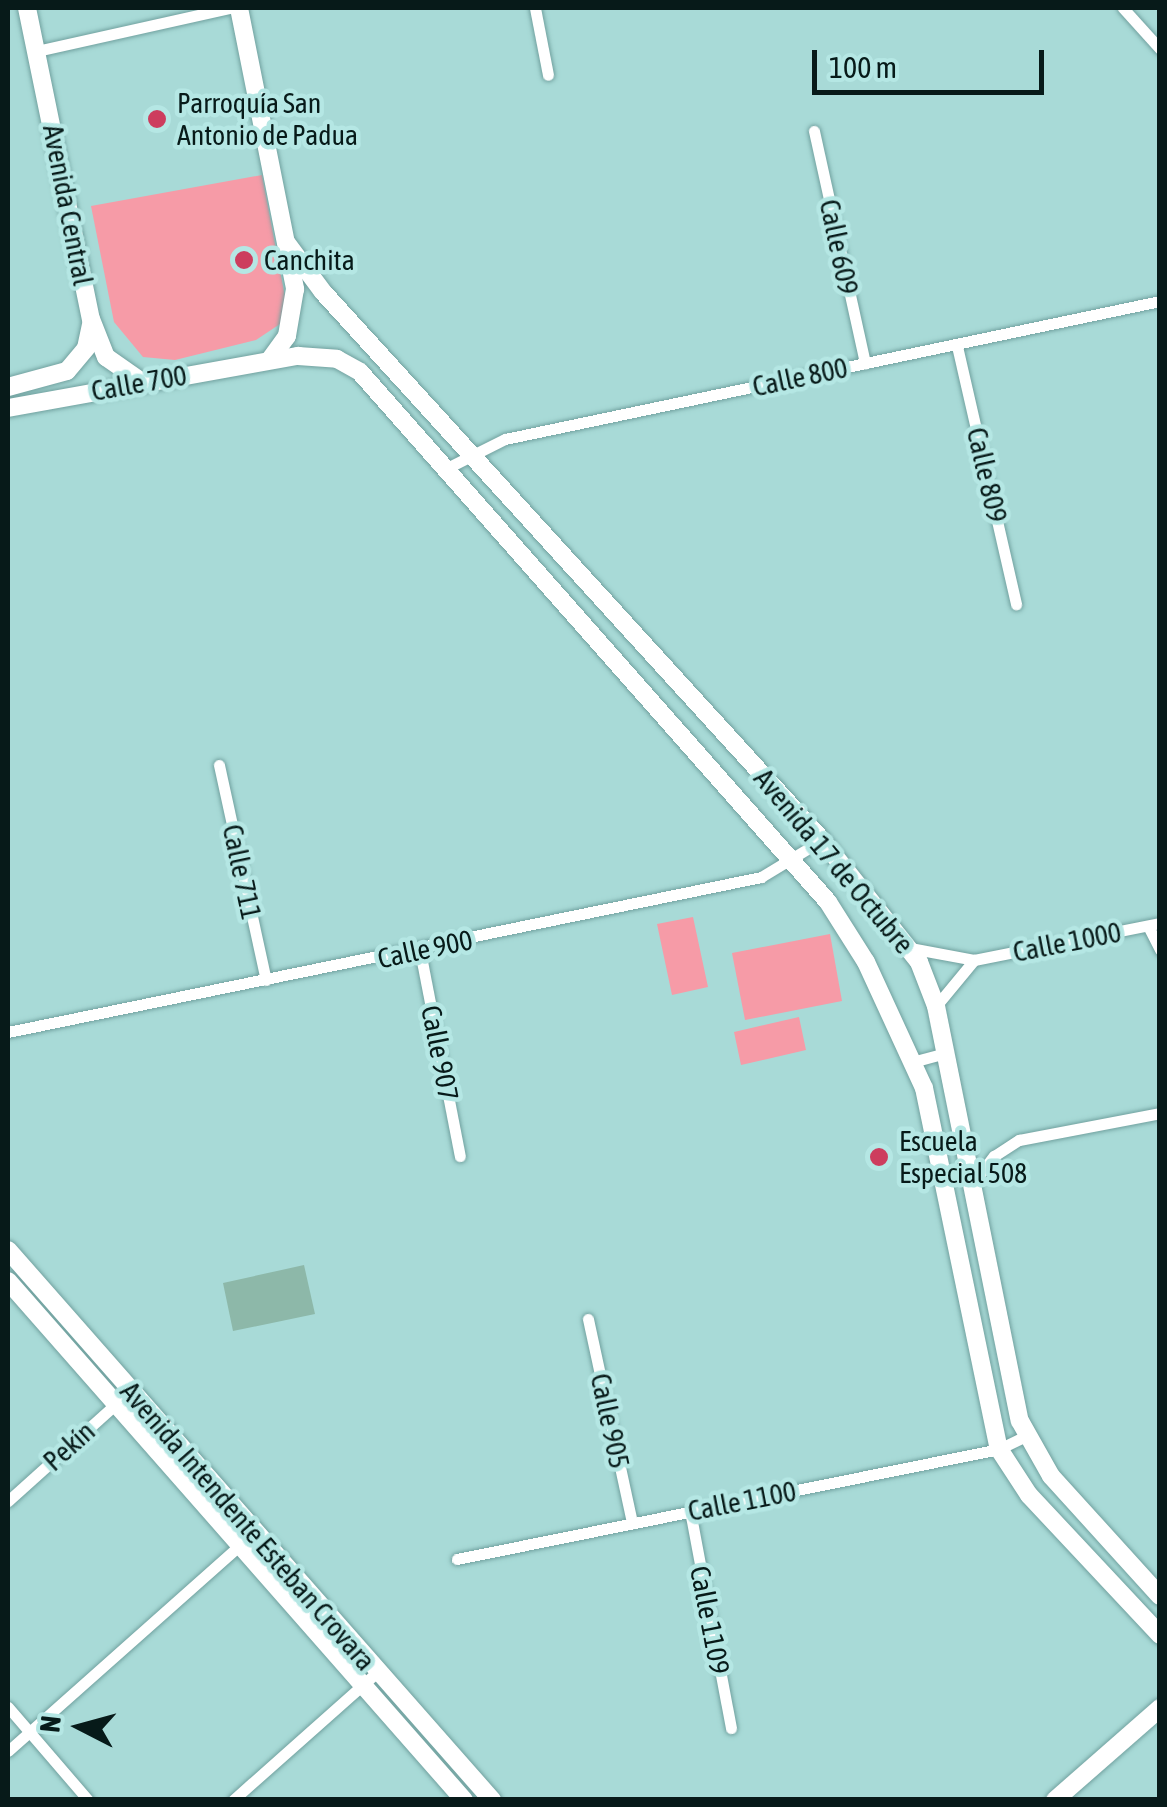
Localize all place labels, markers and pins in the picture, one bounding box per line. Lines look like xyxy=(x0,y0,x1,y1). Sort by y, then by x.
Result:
place label: Parroquía San Antonio de Padua xyxy=(177,86,358,152)
marker: Parroquía San Antonio de Padua xyxy=(146,108,168,130)
place label: Canchita xyxy=(264,243,355,277)
marker: Canchita xyxy=(233,249,255,271)
place label: Escuela Especial 508 xyxy=(899,1124,1027,1190)
marker: Escuela Especial 508 xyxy=(868,1146,890,1168)

